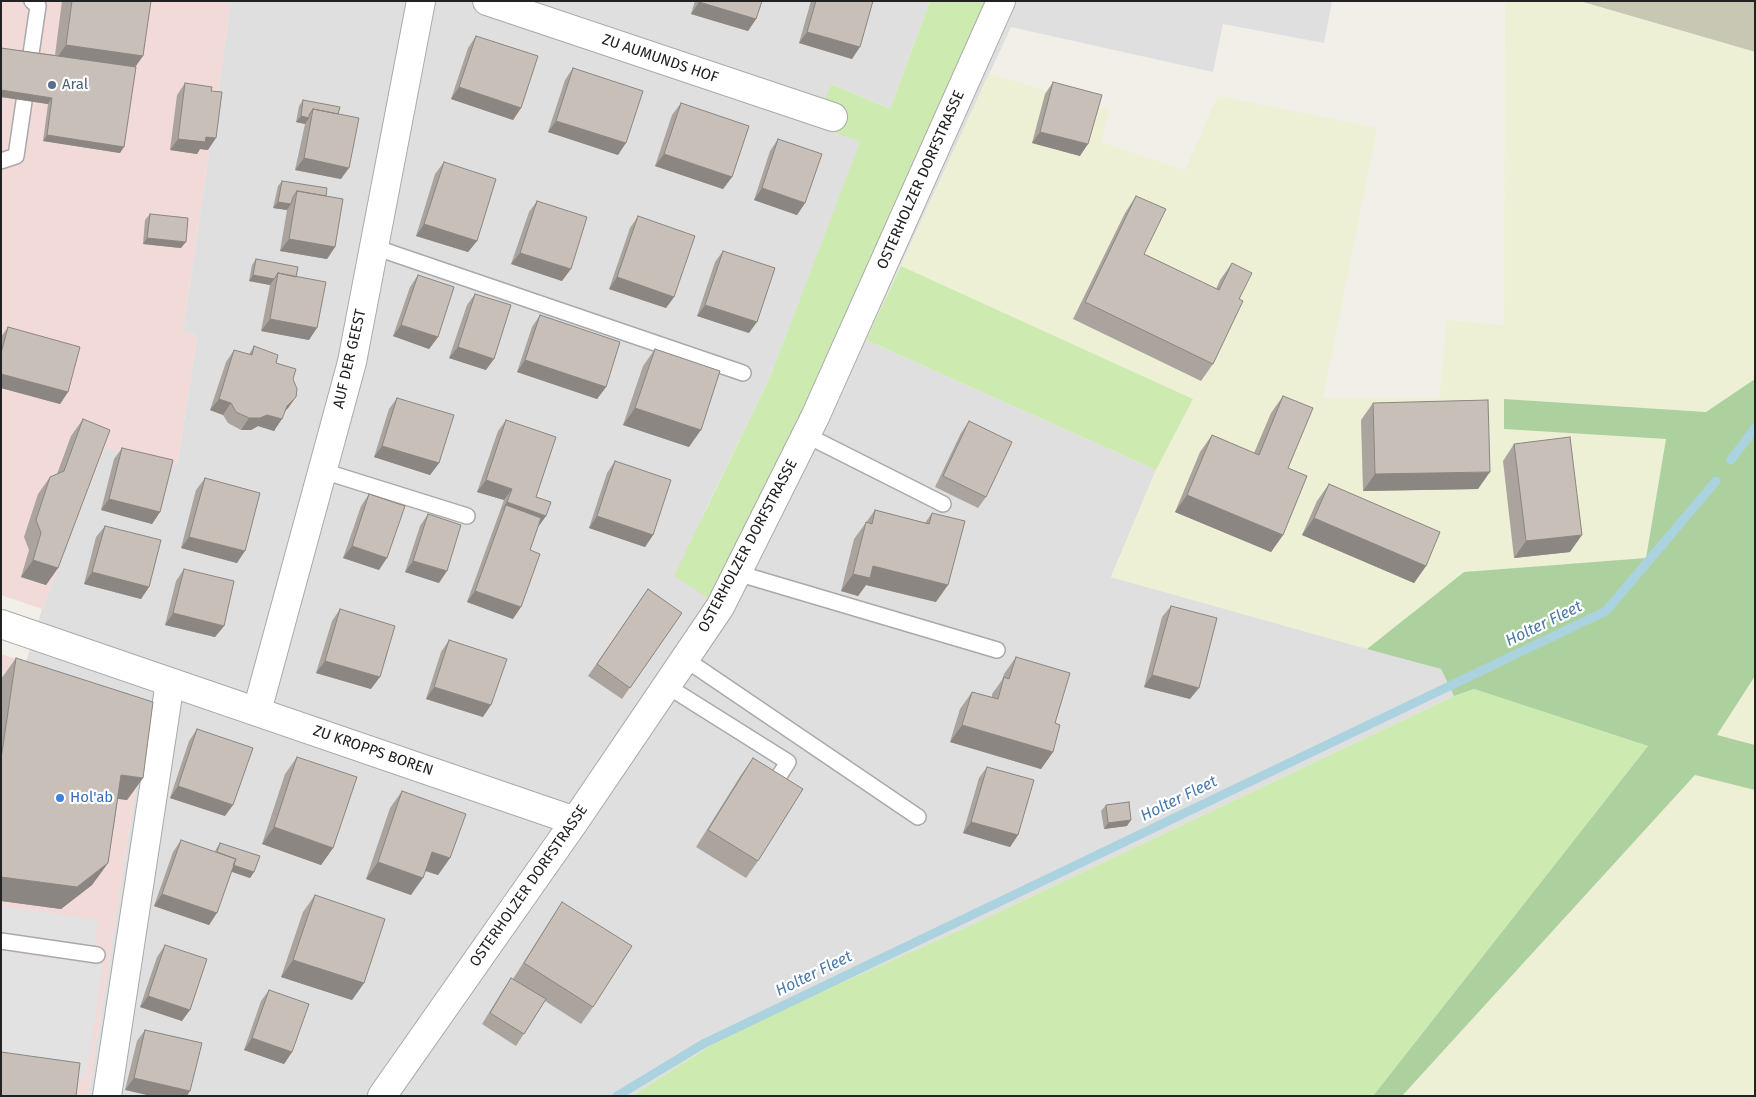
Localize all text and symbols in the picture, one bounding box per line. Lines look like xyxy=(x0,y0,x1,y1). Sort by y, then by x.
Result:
street label: ZU AUMUNDS HOF xyxy=(600,31,720,87)
place label: Aral xyxy=(62,76,88,94)
marker: Aral xyxy=(46,79,58,91)
street label: OSTERHOLZER DORFSTRASSE xyxy=(873,88,969,272)
street label: AUF DER GEEST xyxy=(330,308,370,410)
street label: OSTERHOLZER DORFSTRASSE xyxy=(695,456,801,636)
water label: Holter Fleet xyxy=(1503,597,1585,651)
street label: ZU KROPPS BOREN xyxy=(311,722,435,780)
water label: Holter Fleet xyxy=(1138,772,1220,826)
place label: Hol'ab xyxy=(70,789,113,807)
marker: Hol'ab xyxy=(54,792,66,804)
street label: OSTERHOLZER DORFSTRASSE xyxy=(466,802,592,970)
water label: Holter Fleet xyxy=(773,947,855,1001)

